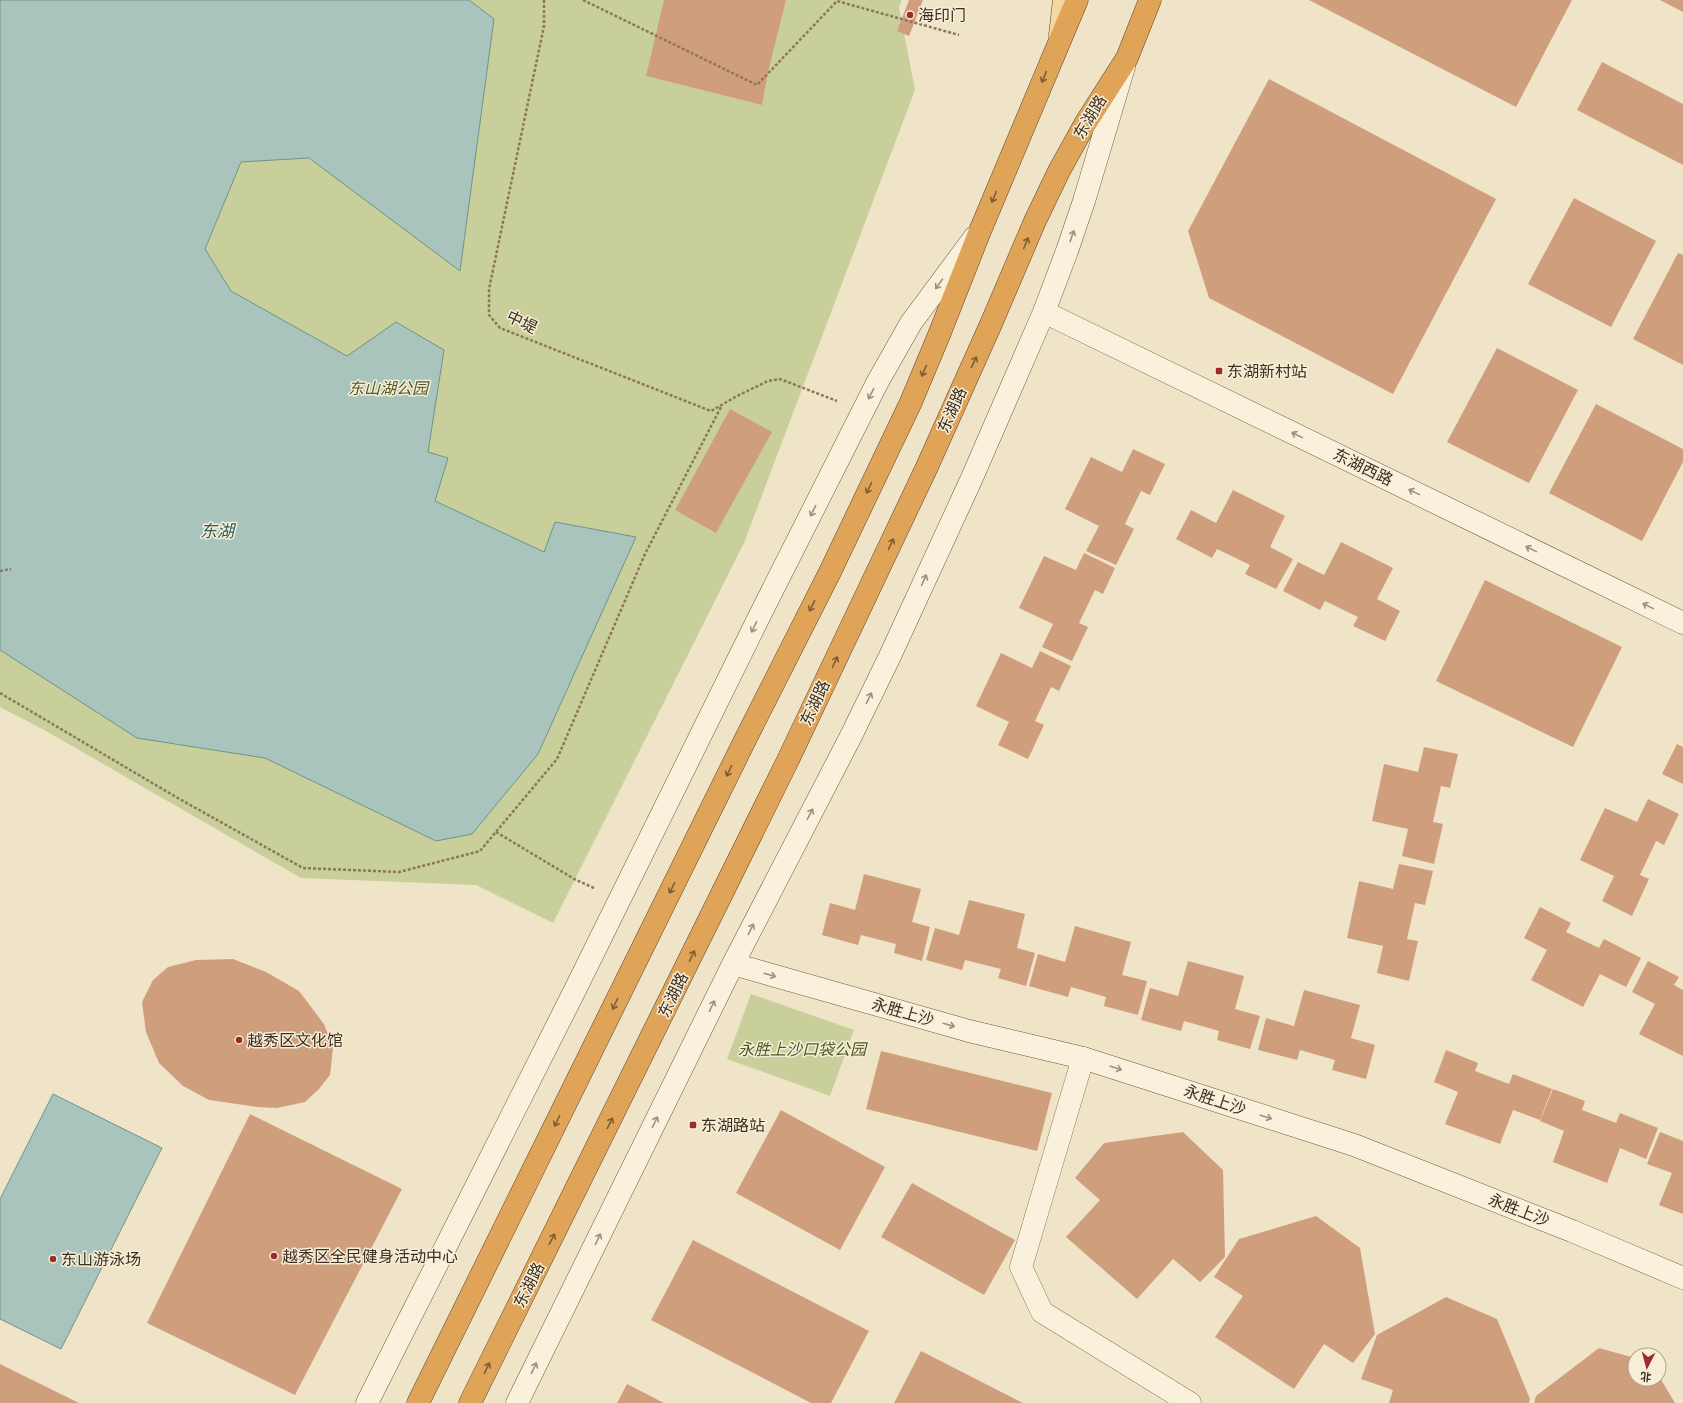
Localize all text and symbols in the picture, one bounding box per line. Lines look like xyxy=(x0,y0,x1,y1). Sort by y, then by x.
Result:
place label: 海印门 xyxy=(918,6,966,25)
marker: 海印门 xyxy=(905,10,915,20)
one-way arrow xyxy=(1040,71,1047,83)
street label: 东湖路 xyxy=(1069,92,1111,142)
one-way arrow xyxy=(990,191,997,203)
one-way arrow xyxy=(1068,230,1076,242)
one-way arrow xyxy=(1022,237,1030,249)
one-way arrow xyxy=(935,278,943,289)
street label: 中堤 xyxy=(503,306,541,338)
one-way arrow xyxy=(971,356,978,368)
place label: 东湖新村站 xyxy=(1227,362,1307,381)
one-way arrow xyxy=(920,365,927,377)
marker: 东湖新村站 xyxy=(1214,366,1224,376)
park label: 东山湖公园 xyxy=(348,379,430,398)
street label: 东湖路 xyxy=(934,384,970,436)
one-way arrow xyxy=(867,388,874,400)
one-way arrow xyxy=(1291,431,1303,438)
street label: 东湖西路 xyxy=(1330,444,1396,490)
one-way arrow xyxy=(865,482,872,494)
one-way arrow xyxy=(1408,488,1420,495)
one-way arrow xyxy=(809,504,816,516)
water label: 东湖 xyxy=(200,521,237,541)
one-way arrow xyxy=(888,538,895,550)
one-way arrow xyxy=(1525,545,1537,552)
one-way arrow xyxy=(921,575,928,587)
one-way arrow xyxy=(808,599,816,611)
one-way arrow xyxy=(1642,602,1654,609)
one-way arrow xyxy=(750,620,757,632)
one-way arrow xyxy=(832,656,839,668)
street label: 东湖路 xyxy=(796,677,834,729)
one-way arrow xyxy=(866,692,873,704)
one-way arrow xyxy=(725,765,733,777)
one-way arrow xyxy=(807,808,815,820)
one-way arrow xyxy=(668,881,675,893)
one-way arrow xyxy=(747,924,755,936)
one-way arrow xyxy=(689,950,696,962)
street label: 东湖路 xyxy=(654,969,692,1021)
one-way arrow xyxy=(764,972,777,979)
street label: 永胜上沙 xyxy=(870,994,936,1030)
one-way arrow xyxy=(611,998,618,1010)
one-way arrow xyxy=(709,1000,716,1012)
one-way arrow xyxy=(942,1022,955,1030)
place label: 越秀区文化馆 xyxy=(247,1031,343,1050)
marker: 越秀区文化馆 xyxy=(234,1035,244,1045)
park label: 永胜上沙口袋公园 xyxy=(738,1040,868,1059)
one-way arrow xyxy=(1109,1065,1121,1073)
street label: 永胜上沙 xyxy=(1182,1081,1248,1119)
one-way arrow xyxy=(1259,1114,1272,1121)
one-way arrow xyxy=(553,1115,560,1127)
one-way arrow xyxy=(652,1116,659,1128)
place label: 东湖路站 xyxy=(701,1116,765,1135)
one-way arrow xyxy=(607,1117,614,1129)
marker: 东湖路站 xyxy=(688,1120,698,1130)
street label: 永胜上沙 xyxy=(1486,1190,1552,1230)
one-way arrow xyxy=(548,1233,556,1245)
one-way arrow xyxy=(595,1233,602,1245)
place label: 越秀区全民健身活动中心 xyxy=(282,1247,458,1266)
place label: 东山游泳场 xyxy=(61,1250,141,1269)
marker: 越秀区全民健身活动中心 xyxy=(269,1251,279,1261)
marker: 东山游泳场 xyxy=(48,1254,58,1264)
street label: 东湖路 xyxy=(510,1259,548,1311)
north arrow xyxy=(1627,1347,1667,1387)
one-way arrow xyxy=(484,1362,491,1374)
one-way arrow xyxy=(531,1362,538,1374)
text: 北 xyxy=(1640,1369,1652,1383)

